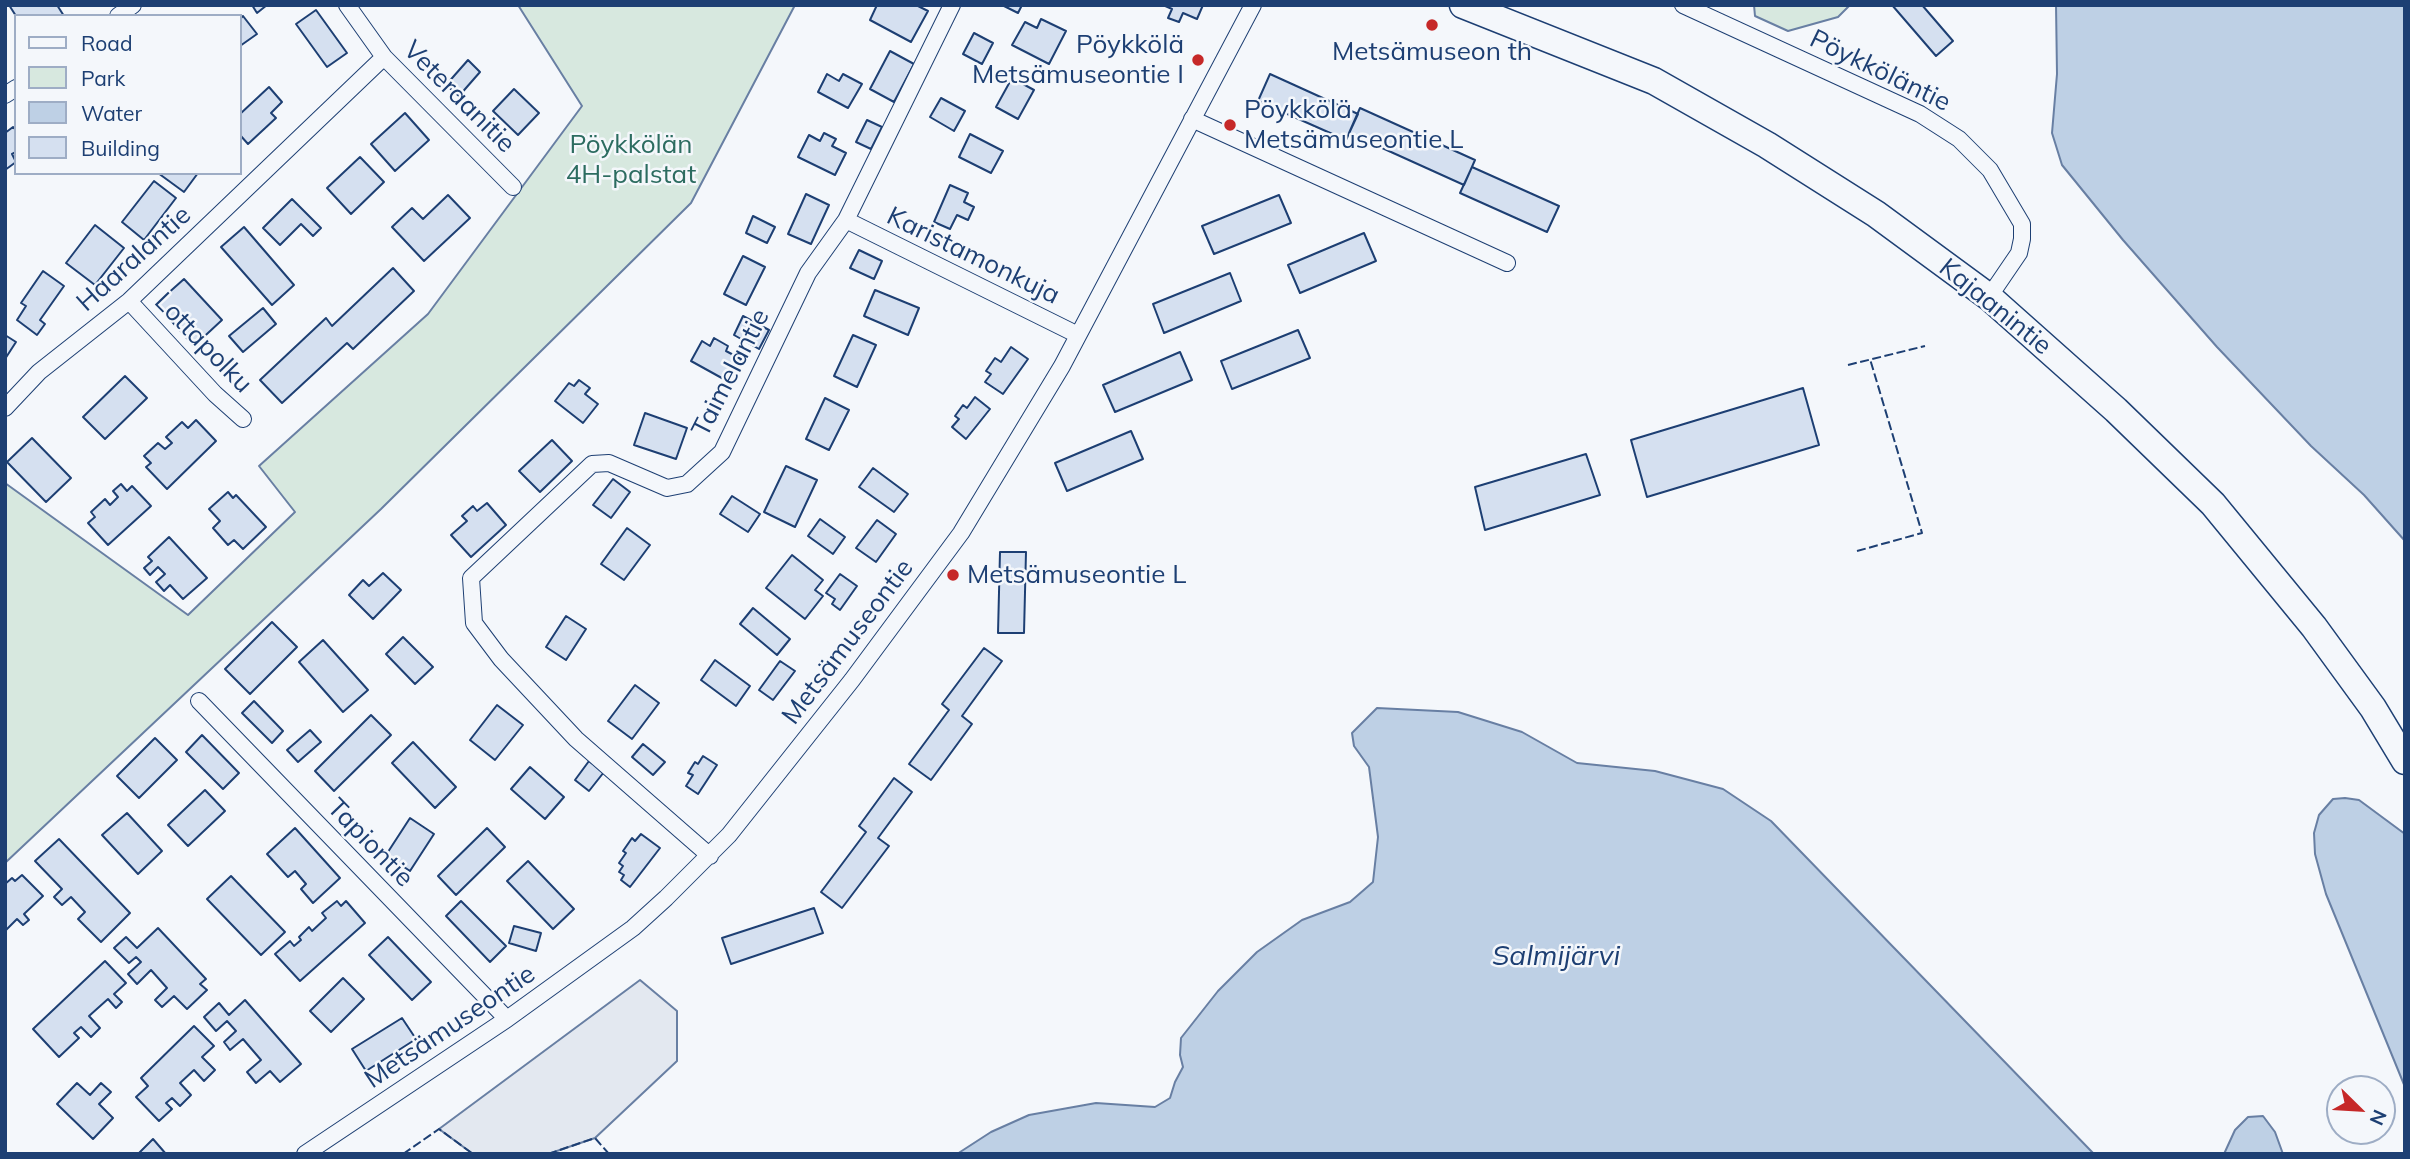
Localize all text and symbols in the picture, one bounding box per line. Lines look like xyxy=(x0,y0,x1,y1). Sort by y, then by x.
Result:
legend xyxy=(14,14,242,175)
marker: Metsämuseon th xyxy=(1424,17,1440,33)
street label: Pöykköläntie xyxy=(1805,24,1955,118)
place label: Pöykkölä Metsämuseontie I xyxy=(972,29,1184,90)
text: Road xyxy=(81,30,132,56)
street label: Veteraanitie xyxy=(397,35,521,159)
place label: Metsämuseon th xyxy=(1332,36,1532,68)
marker: Pöykkölä Metsämuseontie I xyxy=(1190,52,1206,68)
text: Park xyxy=(81,65,125,91)
place label: Pöykkölä Metsämuseontie L xyxy=(1244,94,1463,156)
text: Water xyxy=(81,100,142,126)
marker: Pöykkölä Metsämuseontie L xyxy=(1222,117,1238,133)
park label: Pöykkölän 4H-palstat xyxy=(566,129,696,190)
text: Building xyxy=(81,135,160,161)
street label: Haaralantie xyxy=(71,200,197,318)
street label: Karistamonkuja xyxy=(882,201,1064,311)
street label: Kajaanintie xyxy=(1933,252,2057,362)
street label: Lottapolku xyxy=(148,286,258,400)
street label: Taimelantie xyxy=(686,304,776,442)
street label: Metsämuseontie xyxy=(776,553,920,731)
place label: Metsämuseontie L xyxy=(967,559,1186,591)
marker: Metsämuseontie L xyxy=(945,567,961,583)
street label: Tapiontie xyxy=(320,792,420,894)
water label: Salmijärvi xyxy=(1492,940,1620,974)
street label: Metsämuseontie xyxy=(359,959,541,1095)
north arrow xyxy=(2326,1075,2396,1145)
text: N xyxy=(2364,1106,2392,1129)

